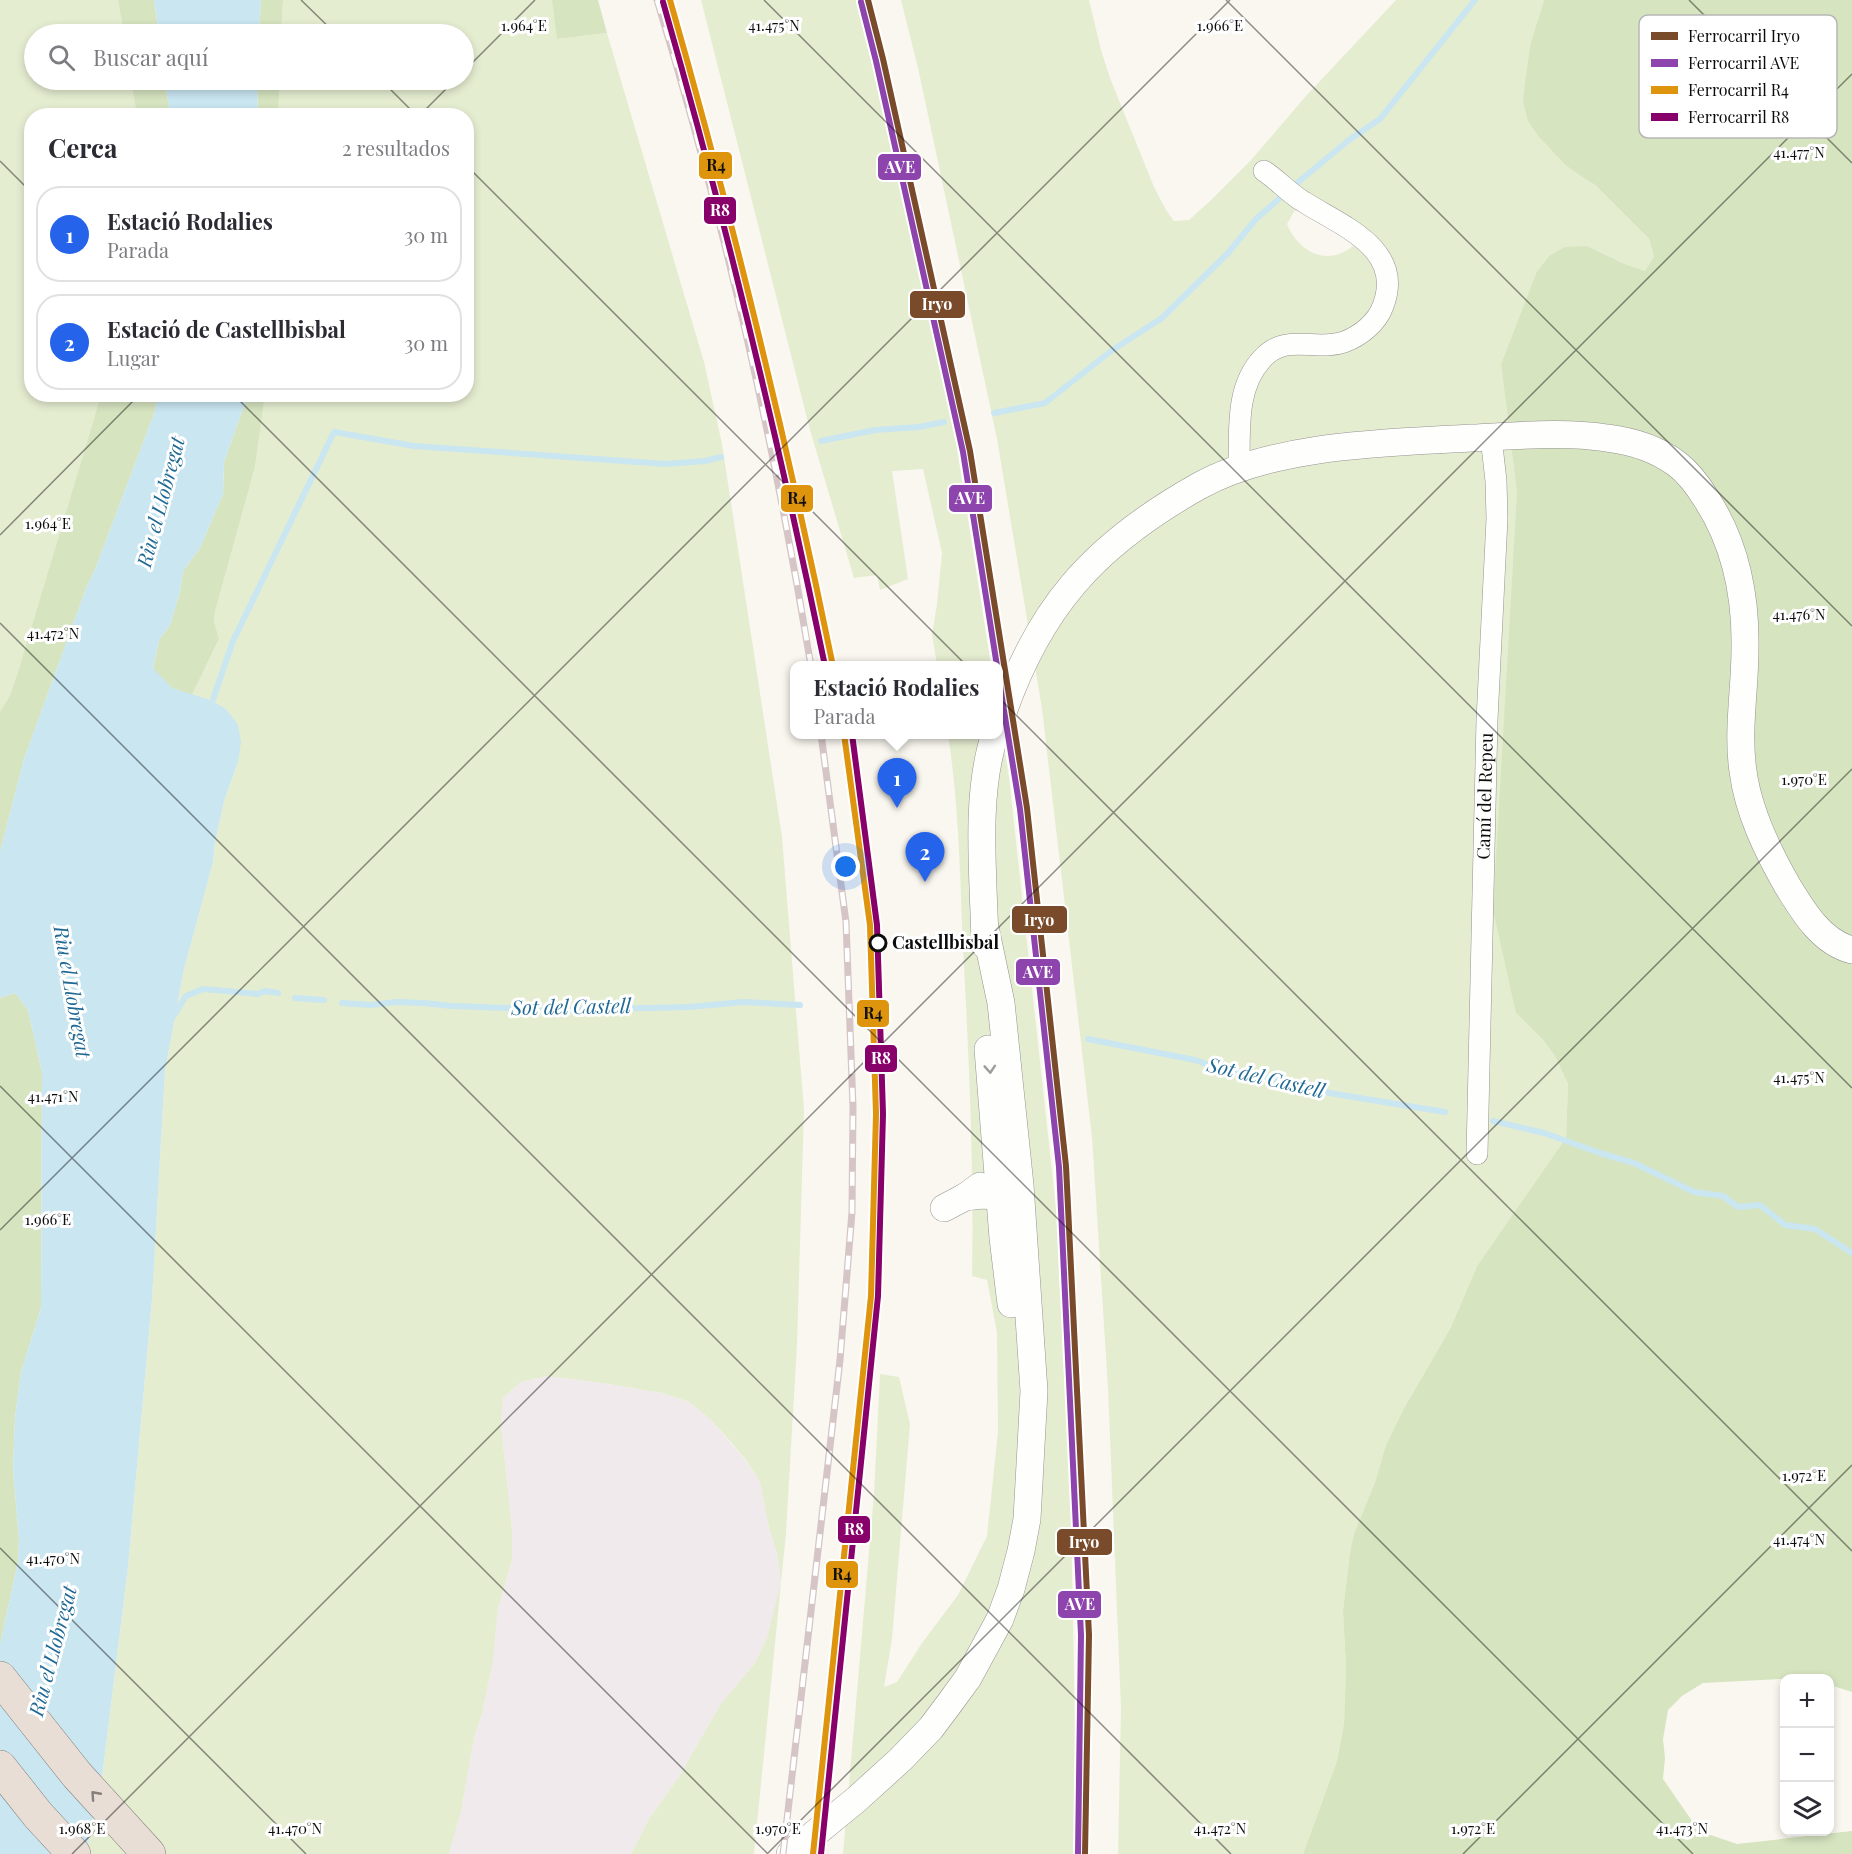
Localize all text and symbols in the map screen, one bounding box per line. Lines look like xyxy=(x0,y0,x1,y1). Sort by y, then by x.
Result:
text: 1.964°E xyxy=(501,15,547,35)
text: 41.475°N xyxy=(748,15,800,35)
text: 1.966°E xyxy=(1197,15,1243,35)
legend xyxy=(1639,15,1837,138)
search box xyxy=(24,24,474,90)
text: Ferrocarril Iryo xyxy=(1688,25,1800,46)
icon: search xyxy=(45,41,78,74)
text: Buscar aquí xyxy=(93,42,208,72)
text: Ferrocarril AVE xyxy=(1688,52,1799,73)
text: Ferrocarril R4 xyxy=(1688,79,1789,100)
text: Ferrocarril R8 xyxy=(1688,106,1789,127)
text: Cerca xyxy=(48,130,117,165)
text: 2 resultados xyxy=(342,134,450,161)
text: 41.477°N xyxy=(1773,142,1825,162)
line badge: R4 xyxy=(698,151,733,180)
line badge: AVE xyxy=(877,153,922,181)
text: R4 xyxy=(706,154,726,175)
text: AVE xyxy=(884,156,915,177)
line badge: R8 xyxy=(703,196,737,225)
text: R8 xyxy=(710,199,730,220)
text: Estació Rodalies xyxy=(107,206,273,236)
text: 1 xyxy=(66,221,73,248)
text: 30 m xyxy=(404,221,448,248)
text: Parada xyxy=(107,236,169,263)
line badge: Iryo xyxy=(909,290,966,319)
text: Iryo xyxy=(922,293,952,314)
text: Estació de Castellbisbal xyxy=(107,314,346,344)
text: 2 xyxy=(64,329,75,356)
text: 30 m xyxy=(404,329,448,356)
text: Lugar xyxy=(107,344,160,371)
water label: Riu el Llobregat xyxy=(129,432,190,571)
line badge: R4 xyxy=(780,484,814,513)
line badge: AVE xyxy=(948,484,993,513)
text: R4 xyxy=(787,487,807,508)
text: AVE xyxy=(954,487,985,508)
text: 1.964°E xyxy=(25,513,71,533)
text: 41.476°N xyxy=(1772,604,1826,624)
text: 41.472°N xyxy=(27,623,80,643)
popup xyxy=(790,661,1003,739)
text: Estació Rodalies xyxy=(814,672,979,702)
text: Parada xyxy=(814,702,876,729)
street label: Camí del Repeu xyxy=(1471,732,1498,860)
pin: 1 xyxy=(878,758,916,808)
text: 1.970°E xyxy=(1781,769,1827,789)
pin: 2 xyxy=(906,832,944,882)
your location xyxy=(831,852,860,881)
line badge: Iryo xyxy=(1011,905,1068,934)
text: Iryo xyxy=(1024,909,1054,930)
water label: Riu el Llobregat xyxy=(48,922,99,1061)
place label: Castellbisbal xyxy=(892,930,999,954)
marker: Castellbisbal xyxy=(869,934,887,952)
line badge: AVE xyxy=(1015,958,1061,986)
text: AVE xyxy=(1022,961,1053,982)
water label: Sot del Castell xyxy=(510,991,633,1020)
line badge: R4 xyxy=(856,999,890,1028)
text: R4 xyxy=(863,1002,883,1023)
line badge: R8 xyxy=(864,1044,898,1073)
text: R8 xyxy=(871,1047,891,1068)
water label: Sot del Castell xyxy=(1204,1050,1329,1103)
one-way arrow xyxy=(983,1065,996,1074)
text: 41.475°N xyxy=(1773,1067,1825,1087)
text: 41.471°N xyxy=(28,1086,79,1106)
text: 1.966°E xyxy=(25,1209,71,1229)
text: 1.972°E xyxy=(1782,1465,1826,1485)
line badge: R8 xyxy=(837,1515,871,1544)
text: R8 xyxy=(844,1518,864,1539)
line badge: Iryo xyxy=(1056,1528,1113,1556)
text: 41.474°N xyxy=(1773,1529,1825,1549)
text: Iryo xyxy=(1069,1531,1099,1552)
text: 41.470°N xyxy=(26,1548,80,1568)
line badge: R4 xyxy=(825,1560,859,1589)
text: R4 xyxy=(832,1563,852,1584)
water label: Riu el Llobregat xyxy=(21,1581,82,1720)
line badge: AVE xyxy=(1057,1590,1102,1619)
text: AVE xyxy=(1064,1593,1095,1614)
map controls xyxy=(1780,1674,1834,1836)
button: + xyxy=(1780,1674,1834,1728)
button: − xyxy=(1780,1728,1834,1782)
button: layers xyxy=(1780,1782,1834,1836)
one-way arrow xyxy=(91,1791,102,1802)
text: 1.968°E xyxy=(59,1818,105,1838)
text: 41.470°N xyxy=(268,1818,322,1838)
text: 1.970°E xyxy=(755,1818,801,1838)
text: 41.472°N xyxy=(1194,1818,1247,1838)
text: 1.972°E xyxy=(1451,1818,1495,1838)
text: 41.473°N xyxy=(1656,1818,1708,1838)

